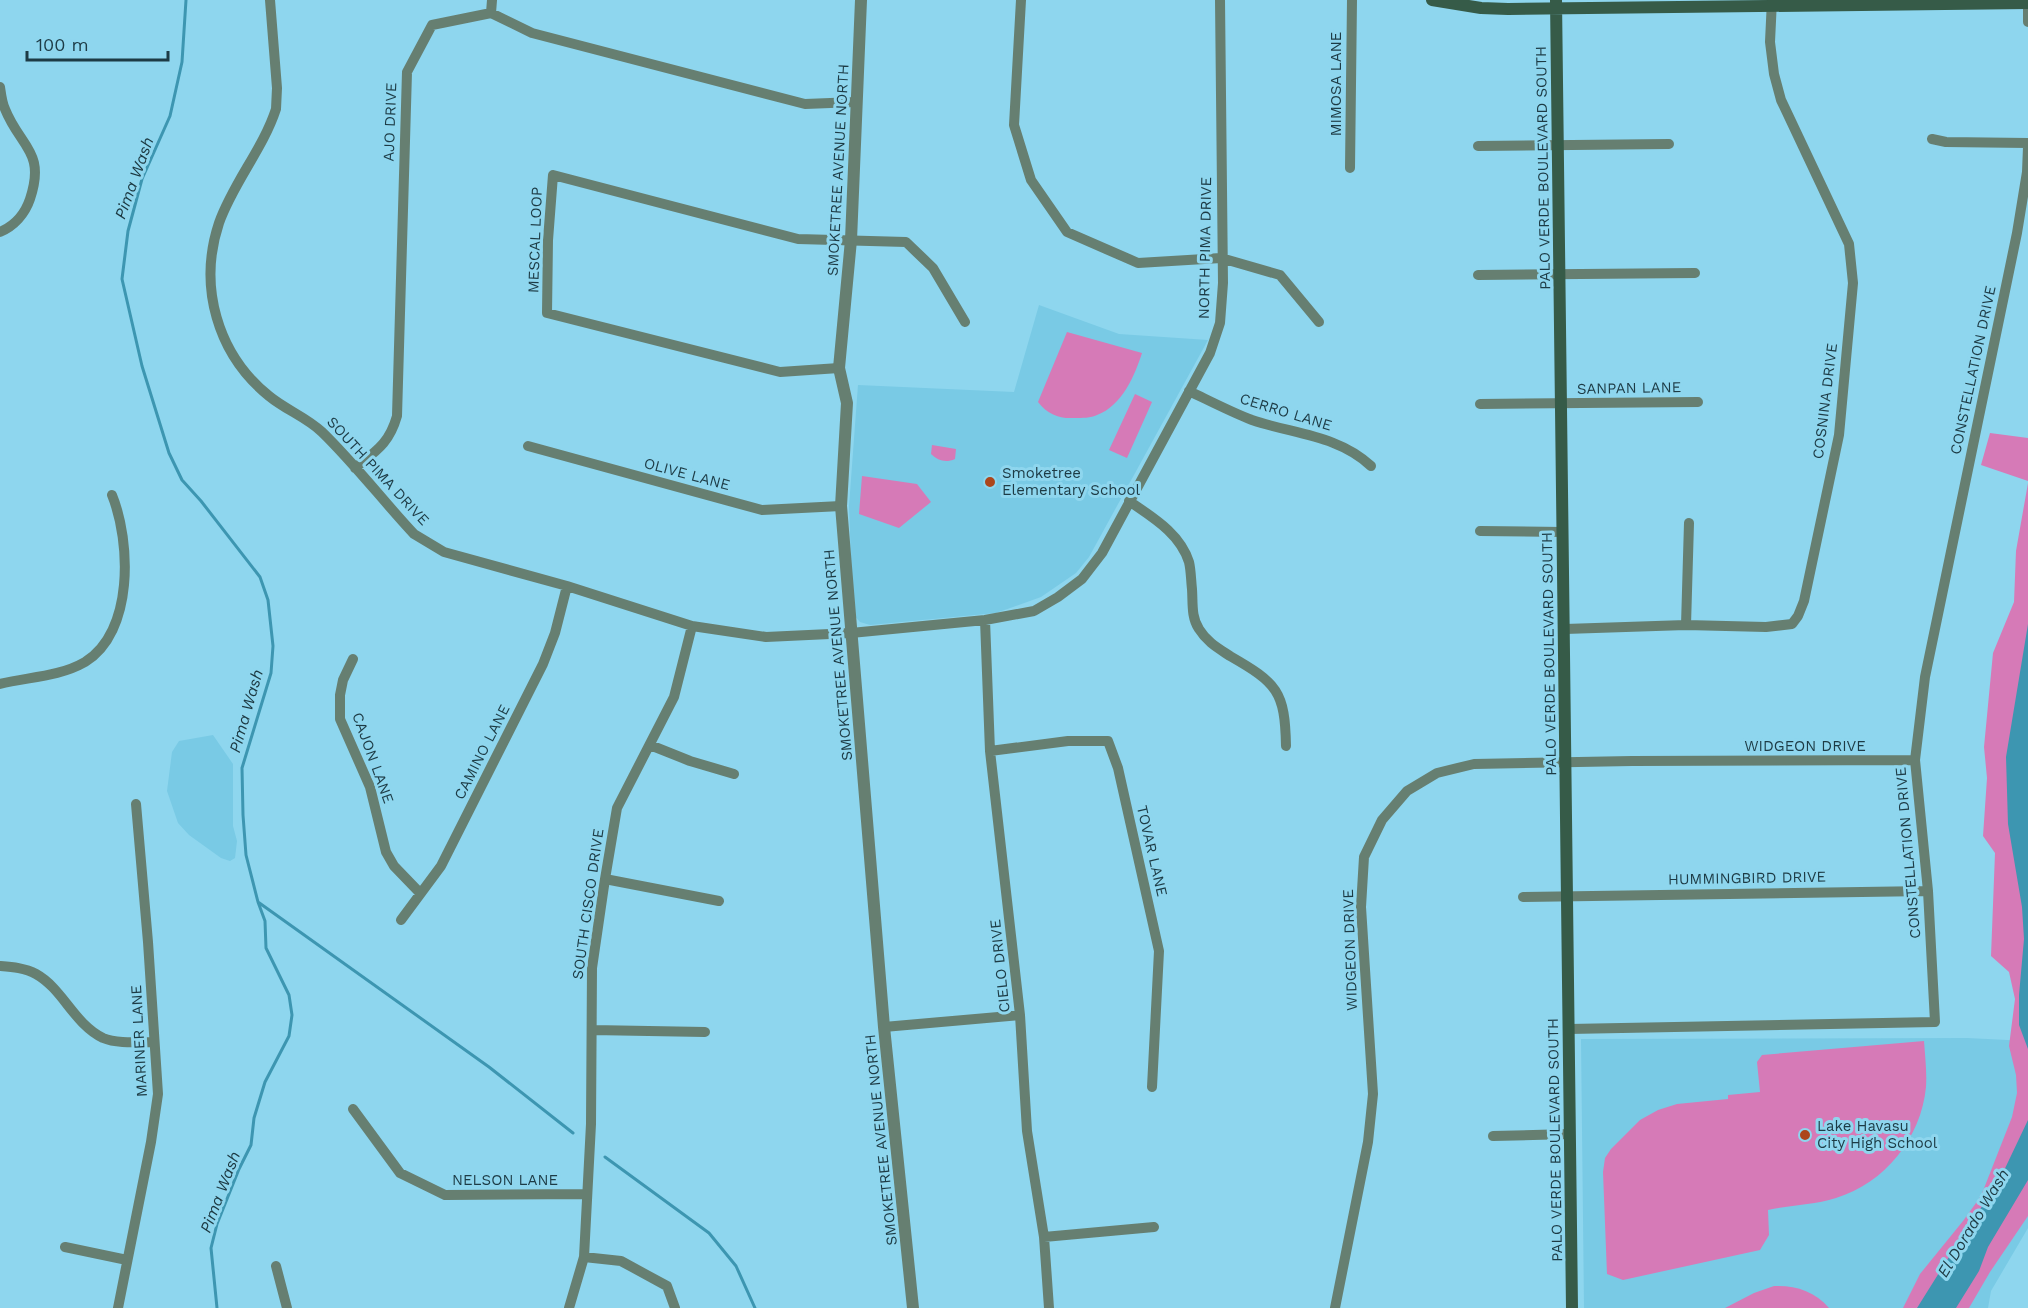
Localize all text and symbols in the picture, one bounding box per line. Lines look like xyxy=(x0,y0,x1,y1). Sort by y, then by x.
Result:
scale bar xyxy=(27,24,168,62)
street label: MIMOSA LANE xyxy=(1327,32,1345,136)
text: 100 m xyxy=(36,34,89,55)
street label: PALO VERDE BOULEVARD SOUTH xyxy=(1532,46,1554,290)
street label: SMOKETREE AVENUE NORTH xyxy=(823,64,853,276)
street label: AJO DRIVE xyxy=(380,82,400,162)
water label: Pima Wash xyxy=(110,134,158,222)
street label: NORTH PIMA DRIVE xyxy=(1195,177,1215,319)
street label: MESCAL LOOP xyxy=(524,187,546,293)
street label: CONSTELLATION DRIVE xyxy=(1946,284,2000,456)
street label: COSNINA DRIVE xyxy=(1809,342,1841,460)
street label: SANPAN LANE xyxy=(1577,378,1681,398)
street label: CERRO LANE xyxy=(1238,389,1334,435)
street label: SOUTH PIMA DRIVE xyxy=(323,413,433,529)
street label: OLIVE LANE xyxy=(642,454,732,494)
place label: Smoketree Elementary School xyxy=(1002,464,1141,499)
marker: Smoketree Elementary School xyxy=(983,475,997,489)
street label: PALO VERDE BOULEVARD SOUTH xyxy=(1538,532,1560,776)
street label: SMOKETREE AVENUE NORTH xyxy=(820,548,856,762)
water label: Pima Wash xyxy=(225,667,267,755)
street label: CAMINO LANE xyxy=(450,701,514,803)
street label: CAJON LANE xyxy=(348,710,398,806)
street label: WIDGEON DRIVE xyxy=(1744,737,1866,755)
street label: CONSTELLATION DRIVE xyxy=(1892,766,1924,940)
street label: TOVAR LANE xyxy=(1133,804,1171,898)
street label: SOUTH CISCO DRIVE xyxy=(569,827,607,981)
street label: HUMMINGBIRD DRIVE xyxy=(1668,868,1826,888)
street label: WIDGEON DRIVE xyxy=(1339,889,1361,1011)
street label: CIELO DRIVE xyxy=(986,918,1014,1014)
street label: MARINER LANE xyxy=(127,984,151,1098)
street label: PALO VERDE BOULEVARD SOUTH xyxy=(1544,1018,1566,1262)
street label: SMOKETREE AVENUE NORTH xyxy=(861,1033,901,1247)
place label: Lake Havasu City High School xyxy=(1817,1117,1938,1152)
marker: Lake Havasu City High School xyxy=(1798,1128,1812,1142)
water label: Pima Wash xyxy=(196,1149,244,1235)
water label: El Dorado Wash xyxy=(1933,1165,2013,1281)
street label: NELSON LANE xyxy=(452,1171,558,1189)

